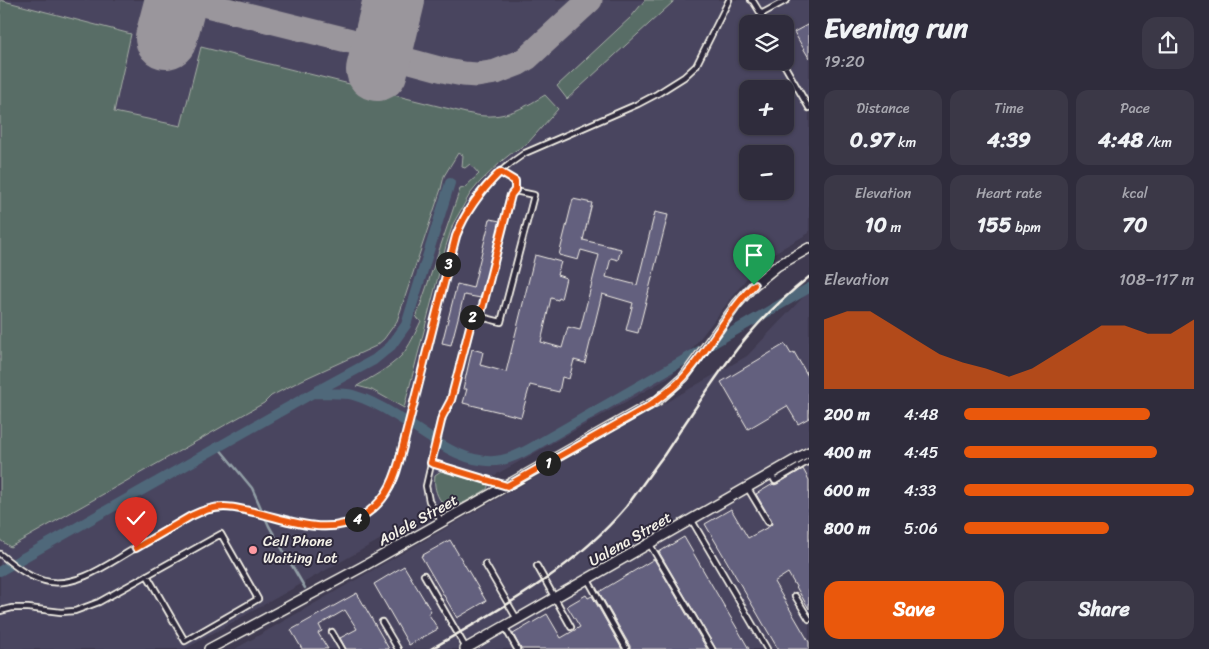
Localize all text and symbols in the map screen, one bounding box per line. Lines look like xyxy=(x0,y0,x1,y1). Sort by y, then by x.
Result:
text: Evening run xyxy=(824,3,968,52)
map controls xyxy=(739,15,794,200)
button: layers xyxy=(739,15,794,70)
button: share xyxy=(1142,17,1194,69)
text: 19:20 xyxy=(824,47,865,76)
button: + xyxy=(739,80,794,135)
text: Distance xyxy=(856,96,910,121)
text: Time xyxy=(994,96,1024,121)
text: Pace xyxy=(1120,96,1150,121)
text: 0.97 xyxy=(850,121,894,159)
text: 4:39 xyxy=(987,121,1031,159)
text: 4:48 xyxy=(1098,121,1143,159)
text: km xyxy=(894,130,916,155)
text: /km xyxy=(1143,130,1172,155)
button: − xyxy=(739,145,794,200)
text: Elevation xyxy=(855,181,911,206)
text: Heart rate xyxy=(976,181,1042,206)
text: kcal xyxy=(1122,181,1148,206)
text: 10 xyxy=(865,206,887,244)
text: 155 xyxy=(977,206,1012,244)
text: 70 xyxy=(1122,206,1148,244)
text: m xyxy=(887,215,901,240)
text: bpm xyxy=(1012,215,1041,240)
pin xyxy=(733,234,775,285)
icon: arrive xyxy=(740,241,768,269)
pin: 3 xyxy=(436,252,460,276)
text: 3 xyxy=(445,252,452,277)
text: Elevation xyxy=(824,265,889,294)
text: 108–117 m xyxy=(1119,265,1194,294)
pin: 2 xyxy=(460,304,484,330)
text: 2 xyxy=(468,305,477,330)
text: 200 m xyxy=(824,400,870,429)
text: 4:48 xyxy=(904,400,938,429)
text: 400 m xyxy=(824,438,871,467)
text: 4:45 xyxy=(904,438,939,467)
pin: 1 xyxy=(536,450,560,476)
text: 1 xyxy=(545,451,552,476)
text: 600 m xyxy=(824,476,870,505)
text: 4:33 xyxy=(904,476,936,505)
street label: Aolele Street xyxy=(372,487,463,553)
pin xyxy=(115,497,157,548)
icon: check xyxy=(122,504,150,532)
street label: Ualena Street xyxy=(583,504,677,573)
pin: 4 xyxy=(344,506,370,532)
text: 4 xyxy=(353,507,362,532)
text: 800 m xyxy=(824,514,870,543)
text: 5:06 xyxy=(904,514,938,543)
place label: Cell Phone Waiting Lot xyxy=(263,528,338,571)
marker: Cell Phone Waiting Lot xyxy=(247,544,259,556)
button: Save xyxy=(824,581,1004,639)
button: Share xyxy=(1014,581,1194,639)

